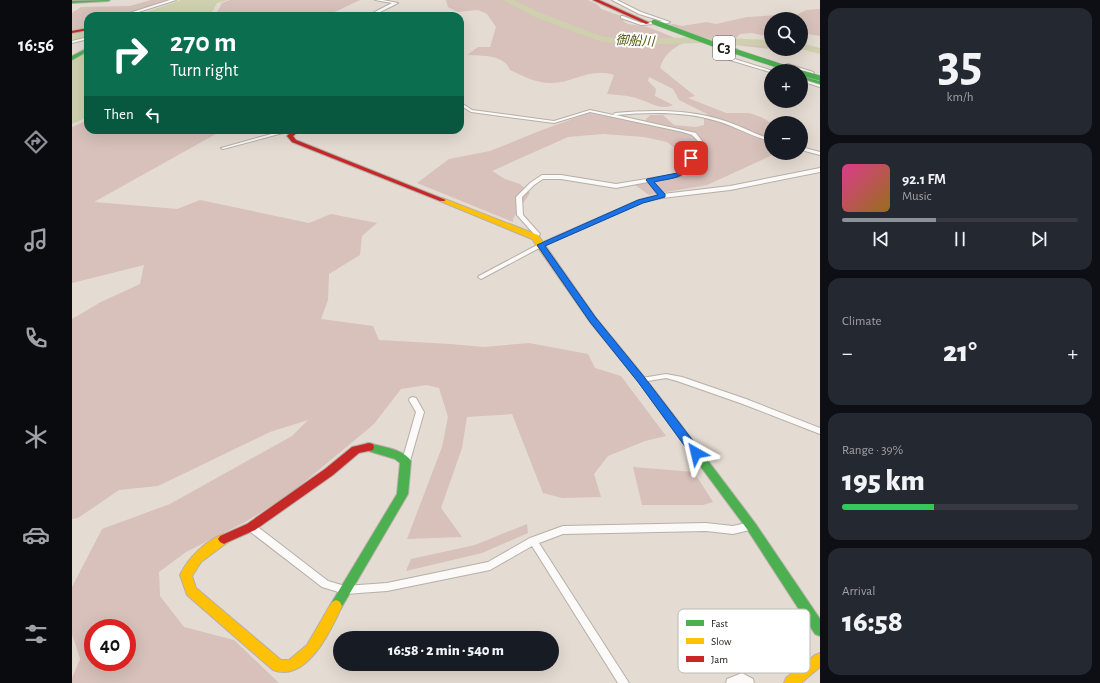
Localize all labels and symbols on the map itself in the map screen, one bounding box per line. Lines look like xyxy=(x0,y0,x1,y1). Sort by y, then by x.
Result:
water label: 御船川 xyxy=(615,33,657,49)
road number: C3 xyxy=(713,36,735,60)
pin xyxy=(674,141,708,175)
position arrow xyxy=(675,432,717,474)
legend xyxy=(678,609,810,673)
text: Fast xyxy=(711,618,729,629)
speed limit sign: 40 xyxy=(84,619,136,671)
text: Slow xyxy=(711,636,732,647)
text: Jam xyxy=(711,654,728,665)

